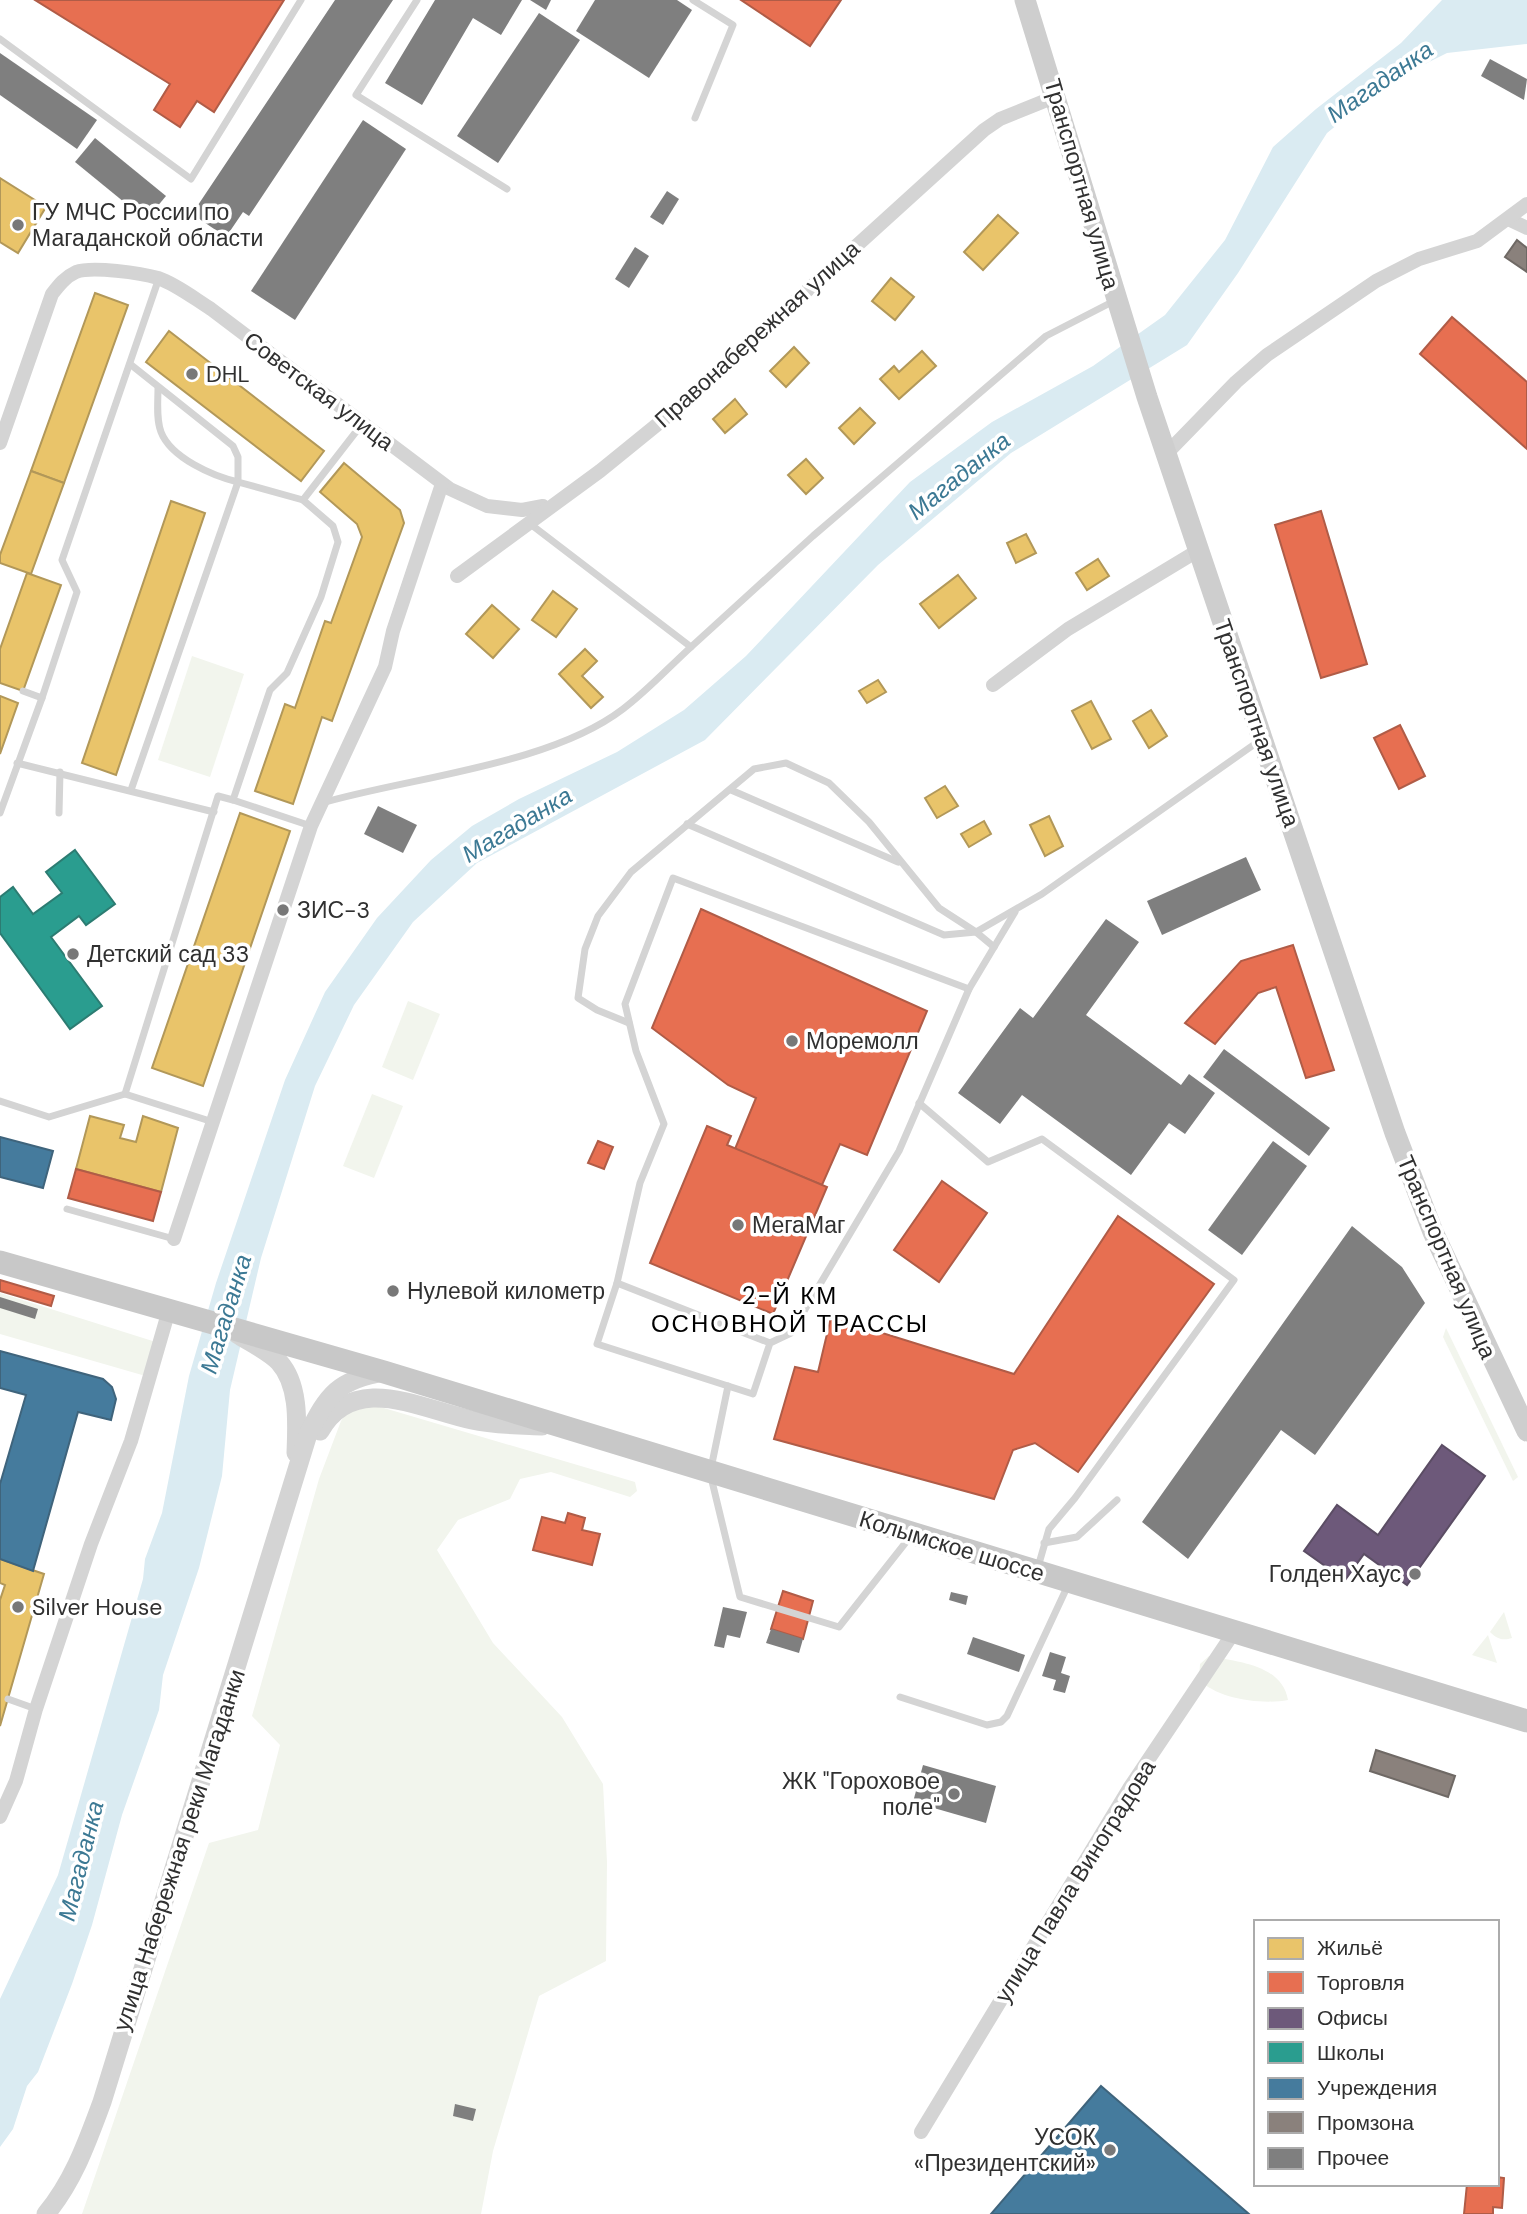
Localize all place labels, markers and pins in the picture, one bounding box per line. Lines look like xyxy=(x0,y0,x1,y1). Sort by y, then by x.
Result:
place label: ГУ МЧС России по Магаданской области xyxy=(32,197,263,253)
marker: ГУ МЧС России по Магаданской области xyxy=(10,217,26,233)
place label: DHL xyxy=(206,359,250,389)
marker: DHL xyxy=(184,366,200,382)
place label: ЗИС-3 xyxy=(297,895,370,925)
marker: ЗИС-3 xyxy=(275,902,291,918)
place label: Детский сад 33 xyxy=(87,939,249,969)
marker: Детский сад 33 xyxy=(65,946,81,962)
place label: Моремолл xyxy=(806,1026,919,1056)
marker: Моремолл xyxy=(784,1033,800,1049)
place label: МегаМаг xyxy=(752,1210,845,1240)
marker: МегаМаг xyxy=(730,1217,746,1233)
place label: Нулевой километр xyxy=(407,1276,605,1306)
marker: Нулевой километр xyxy=(385,1283,401,1299)
place label: Голден Хаус xyxy=(1269,1559,1401,1589)
marker: Голден Хаус xyxy=(1407,1566,1423,1582)
place label: Silver House xyxy=(32,1592,162,1622)
marker: Silver House xyxy=(10,1599,26,1615)
place label: ЖК "Гороховое поле" xyxy=(782,1766,940,1822)
marker: ЖК "Гороховое поле" xyxy=(946,1786,962,1802)
place label: УСОК «Президентский» xyxy=(914,2122,1097,2178)
marker: УСОК «Президентский» xyxy=(1102,2142,1118,2158)

